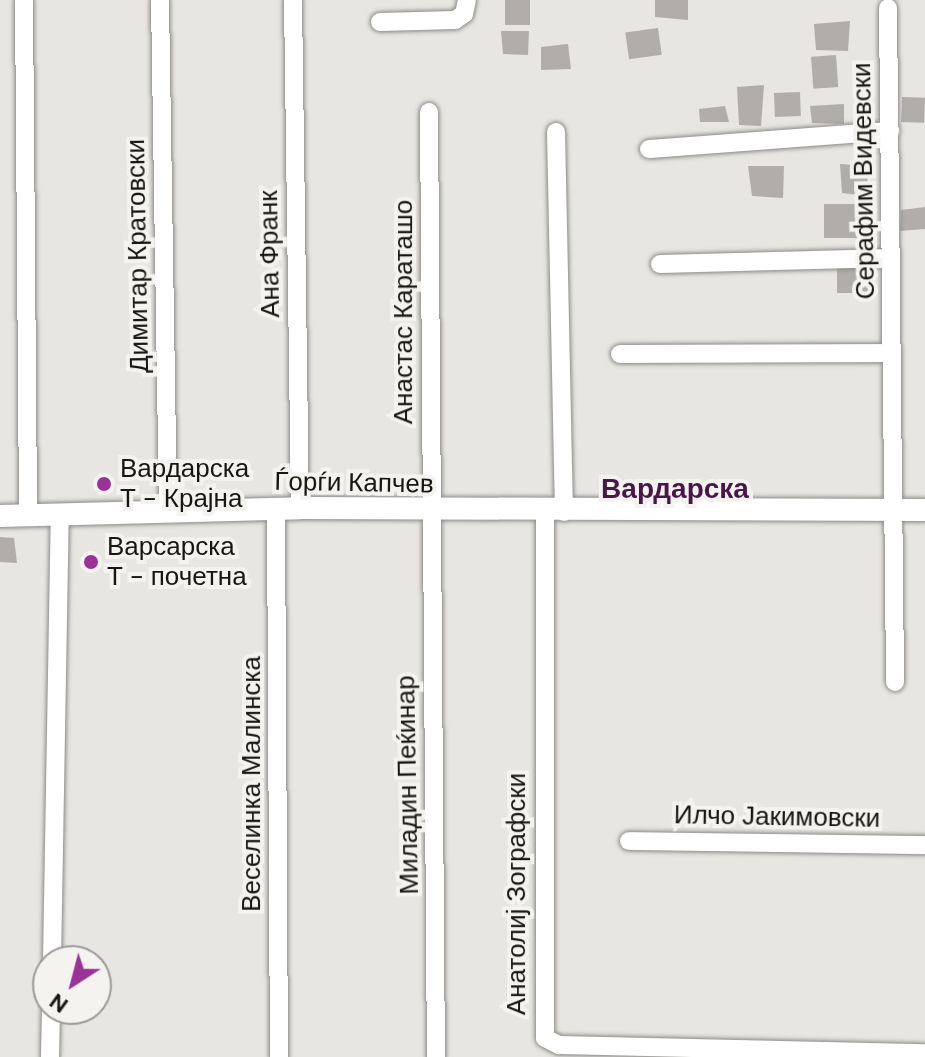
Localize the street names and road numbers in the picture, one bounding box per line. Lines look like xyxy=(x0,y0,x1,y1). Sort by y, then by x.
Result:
street label: Серафим Видевски xyxy=(846,62,882,300)
street label: Димитар Кратовски xyxy=(120,139,156,373)
street label: Ана Франк xyxy=(253,190,287,318)
street label: Анастас Караташо xyxy=(388,200,420,424)
street label: Ѓорѓи Капчев xyxy=(274,466,434,500)
street label: Веселинка Малинска xyxy=(236,656,268,912)
street label: Миладин Пеќинар xyxy=(390,675,426,895)
street label: Анатолиј Зографски xyxy=(501,773,533,1015)
street label: Илчо Јакимовски xyxy=(674,800,880,834)

